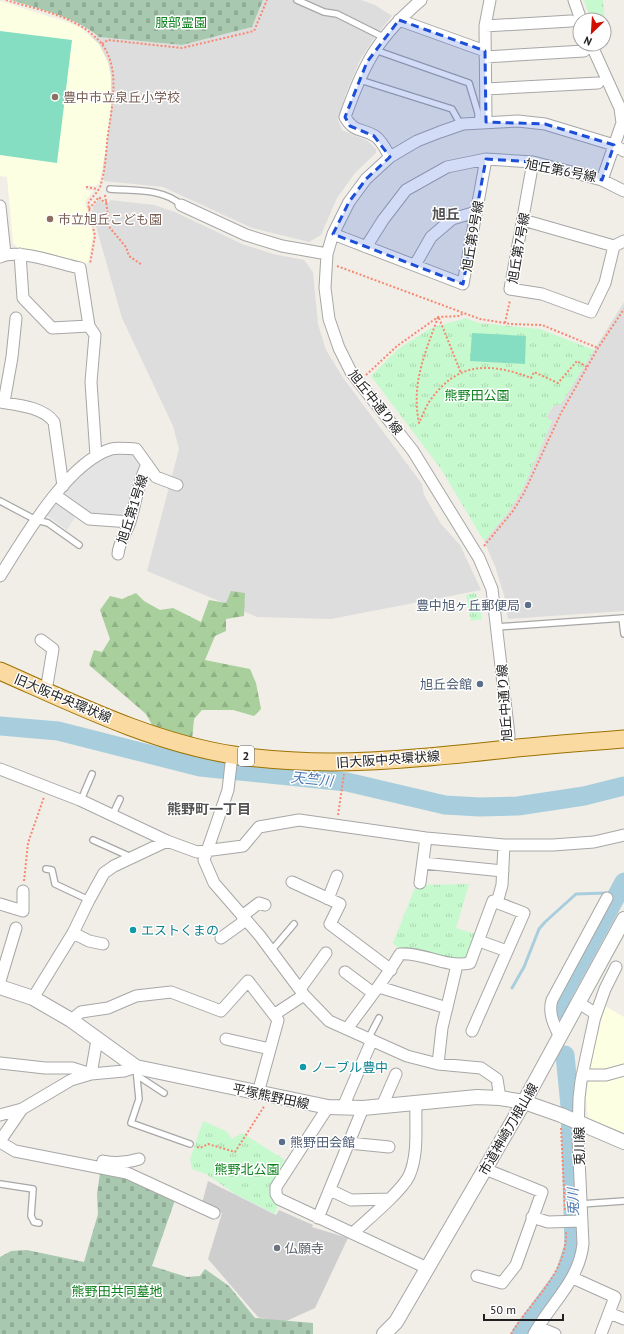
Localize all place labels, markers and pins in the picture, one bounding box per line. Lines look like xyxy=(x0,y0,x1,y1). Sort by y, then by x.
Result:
place label: 豊中市立泉丘小学校 xyxy=(63,89,180,106)
marker: 豊中市立泉丘小学校 xyxy=(50,92,60,102)
place label: 市立旭丘こども園 xyxy=(58,211,162,228)
marker: 市立旭丘こども園 xyxy=(45,214,55,224)
place label: 豊中旭ヶ丘郵便局 xyxy=(416,597,520,614)
marker: 豊中旭ヶ丘郵便局 xyxy=(523,600,533,610)
place label: 旭丘会館 xyxy=(420,676,472,693)
marker: 旭丘会館 xyxy=(475,679,485,689)
place label: エストくまの xyxy=(141,922,219,939)
marker: エストくまの xyxy=(128,925,138,935)
place label: ノーブル豊中 xyxy=(311,1059,388,1076)
marker: ノーブル豊中 xyxy=(298,1062,308,1072)
place label: 熊野田会館 xyxy=(290,1134,355,1151)
marker: 熊野田会館 xyxy=(277,1137,287,1147)
place label: 仏願寺 xyxy=(285,1240,324,1257)
marker: 仏願寺 xyxy=(272,1243,282,1253)

